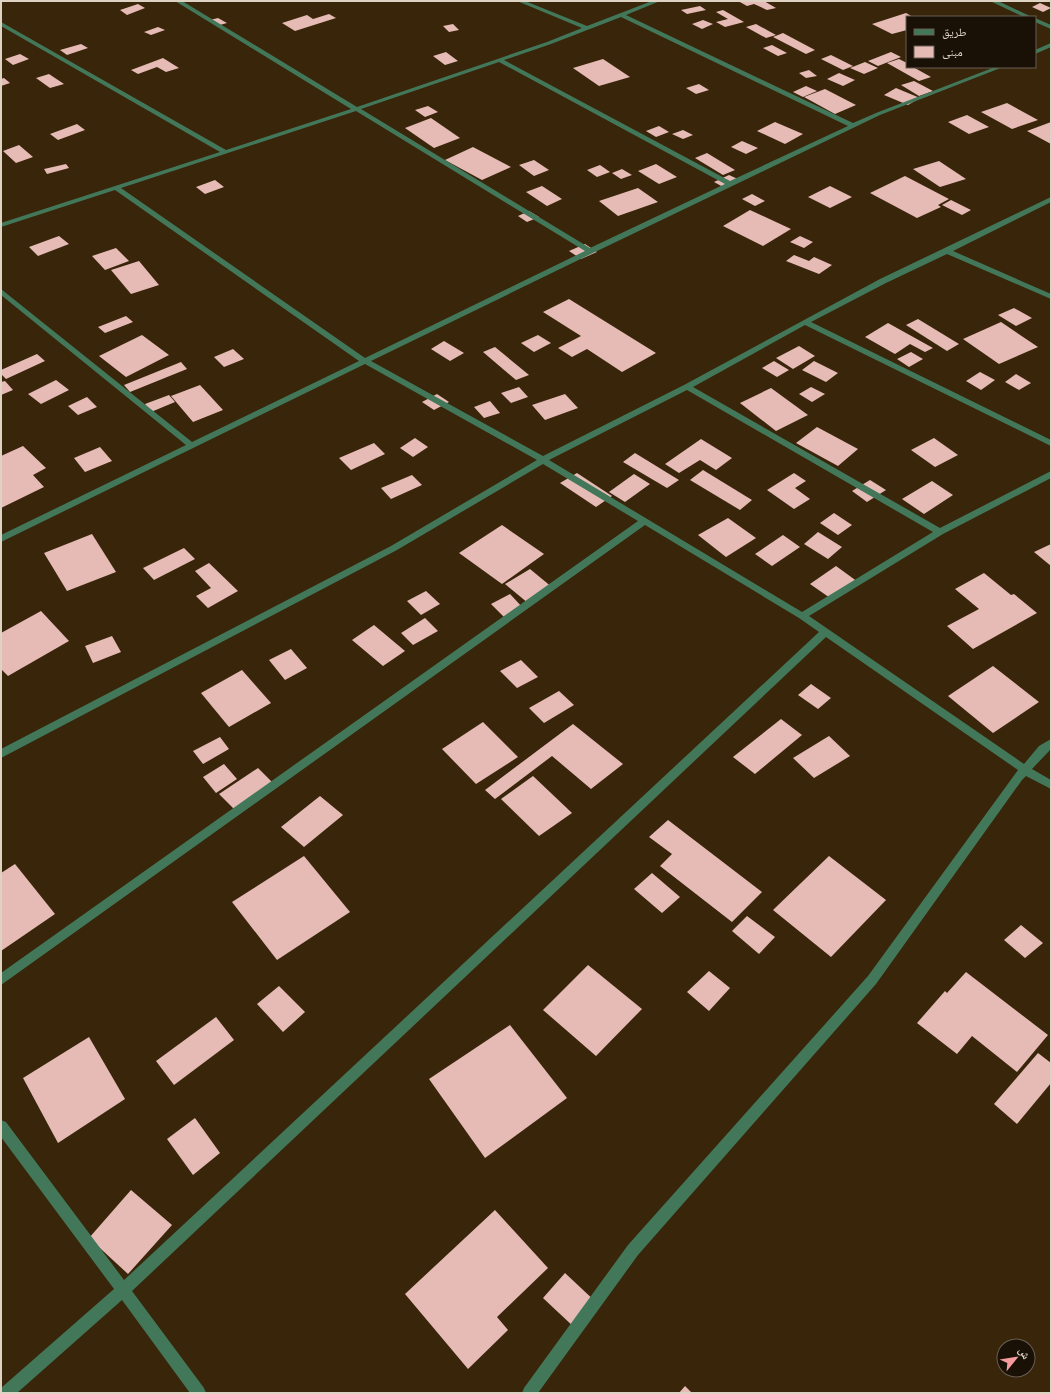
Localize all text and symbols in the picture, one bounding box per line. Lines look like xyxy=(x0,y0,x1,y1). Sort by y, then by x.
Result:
legend xyxy=(906,16,1036,68)
text: طريق xyxy=(942,24,967,39)
text: مبنى xyxy=(942,44,963,59)
north arrow xyxy=(996,1338,1036,1378)
text: ش xyxy=(1015,1344,1034,1362)

